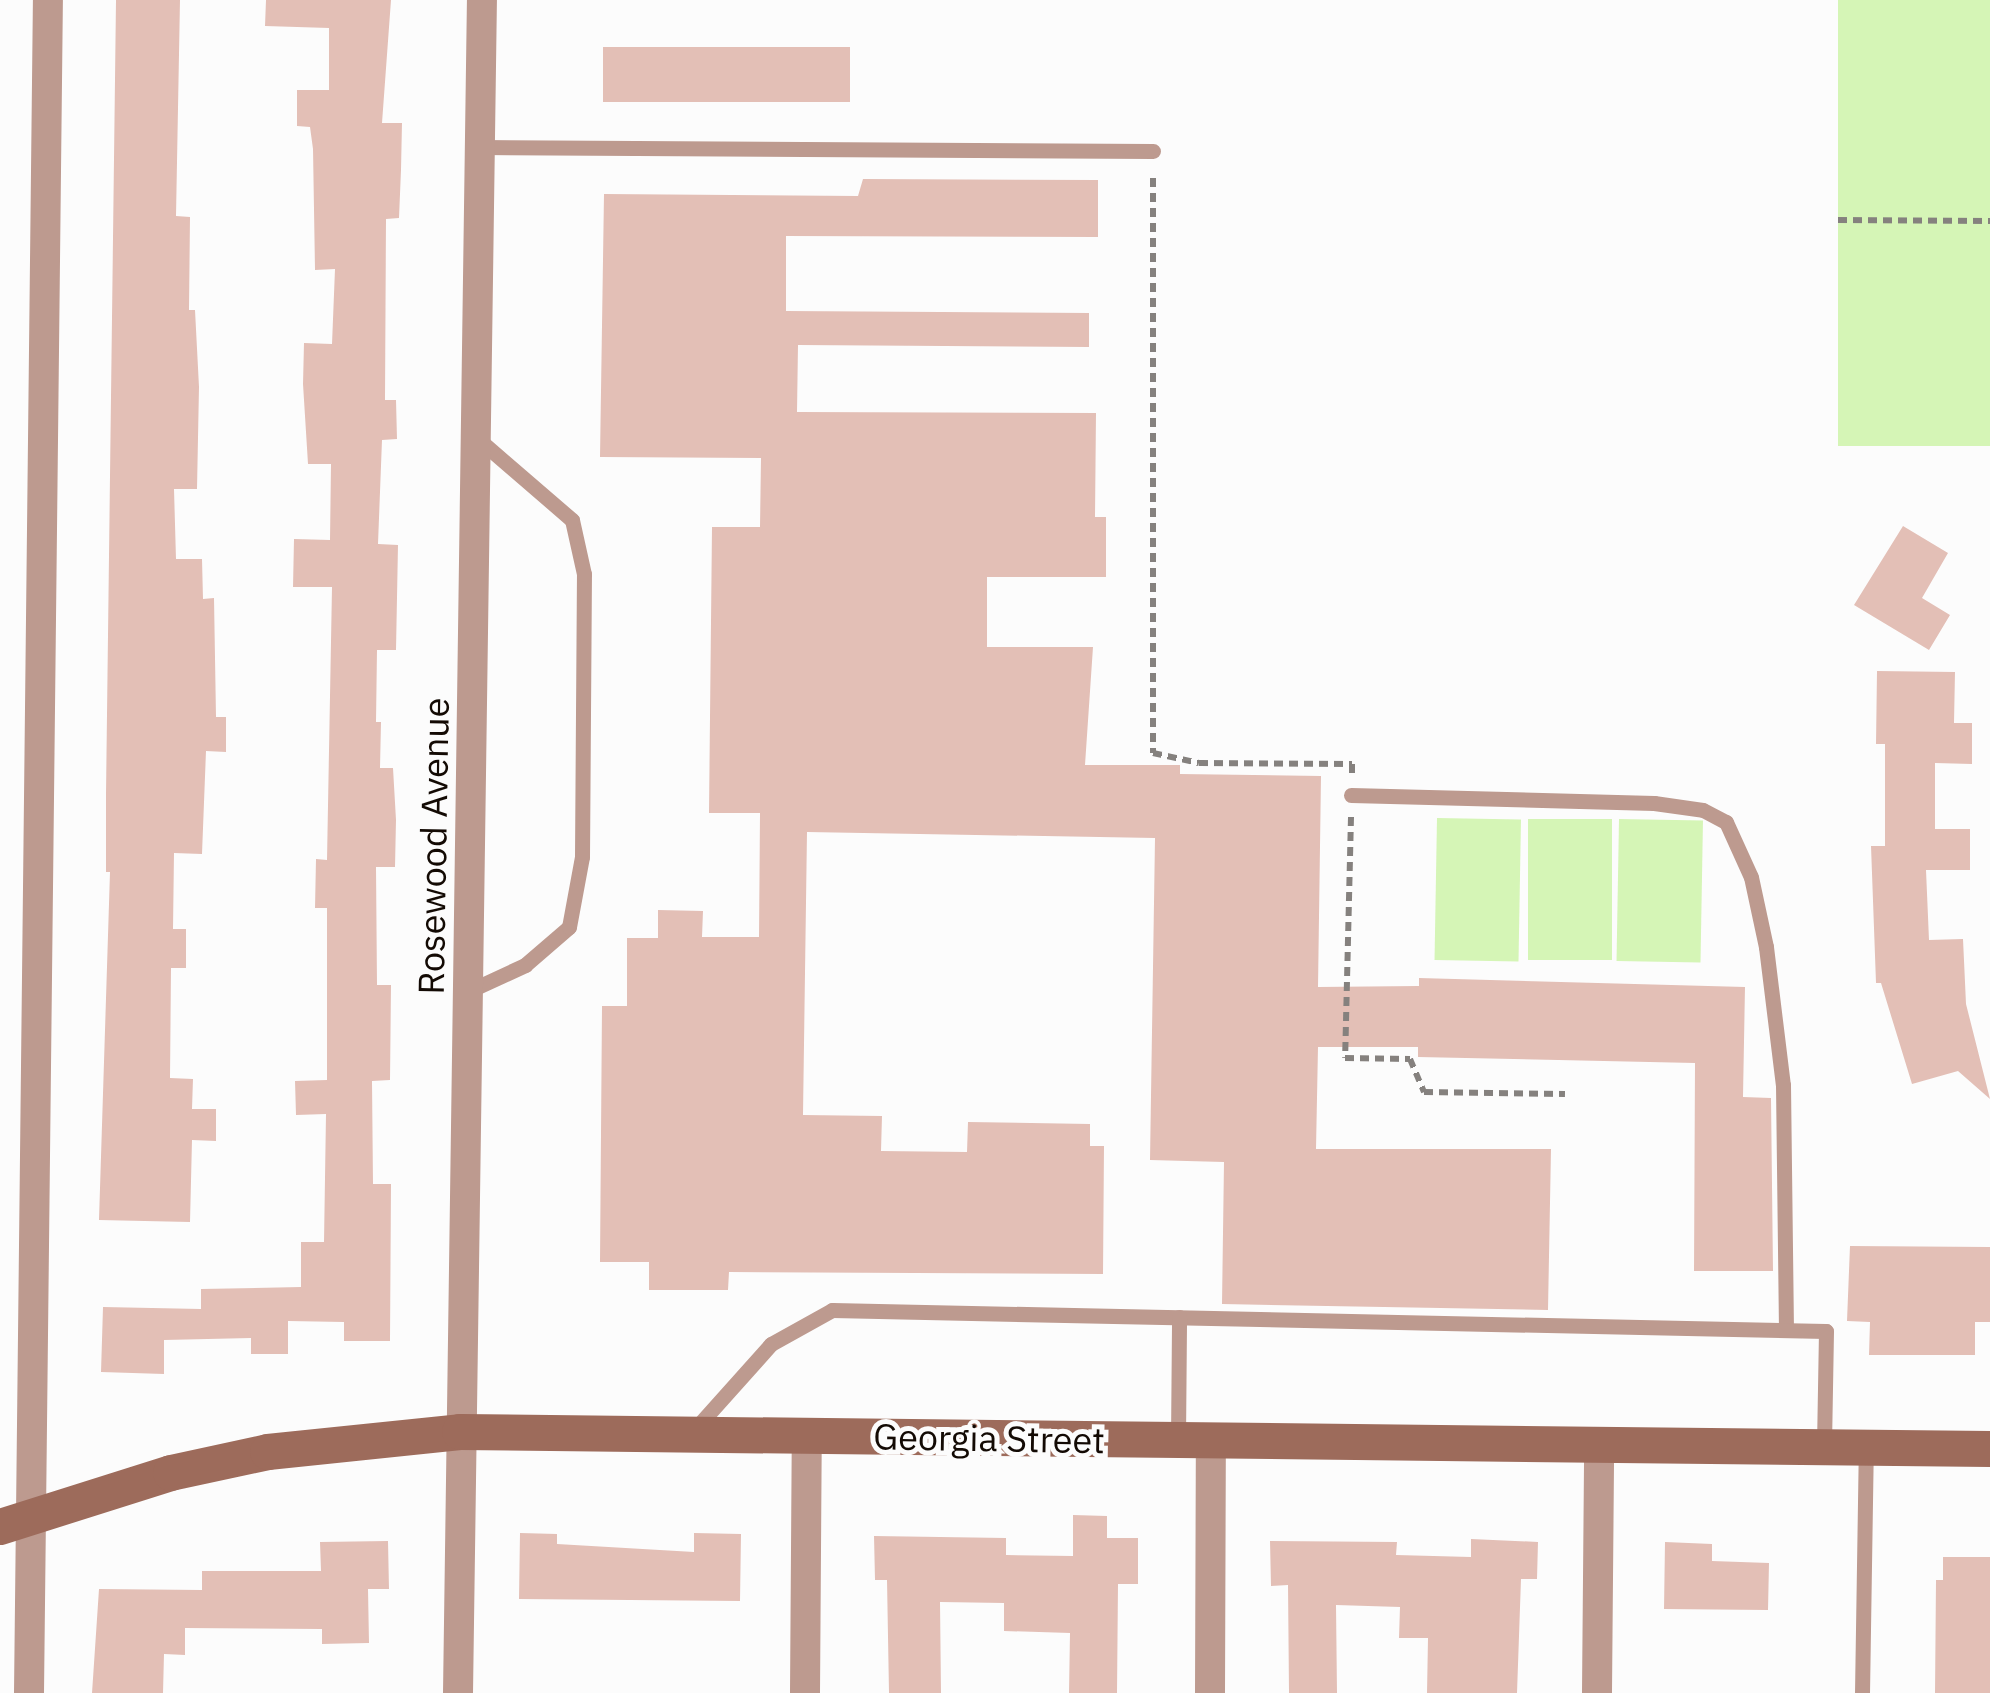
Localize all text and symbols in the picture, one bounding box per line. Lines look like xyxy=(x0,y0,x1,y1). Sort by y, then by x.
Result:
street label: Rosewood Avenue xyxy=(409,697,457,995)
street label: Georgia Street xyxy=(873,1414,1105,1462)

